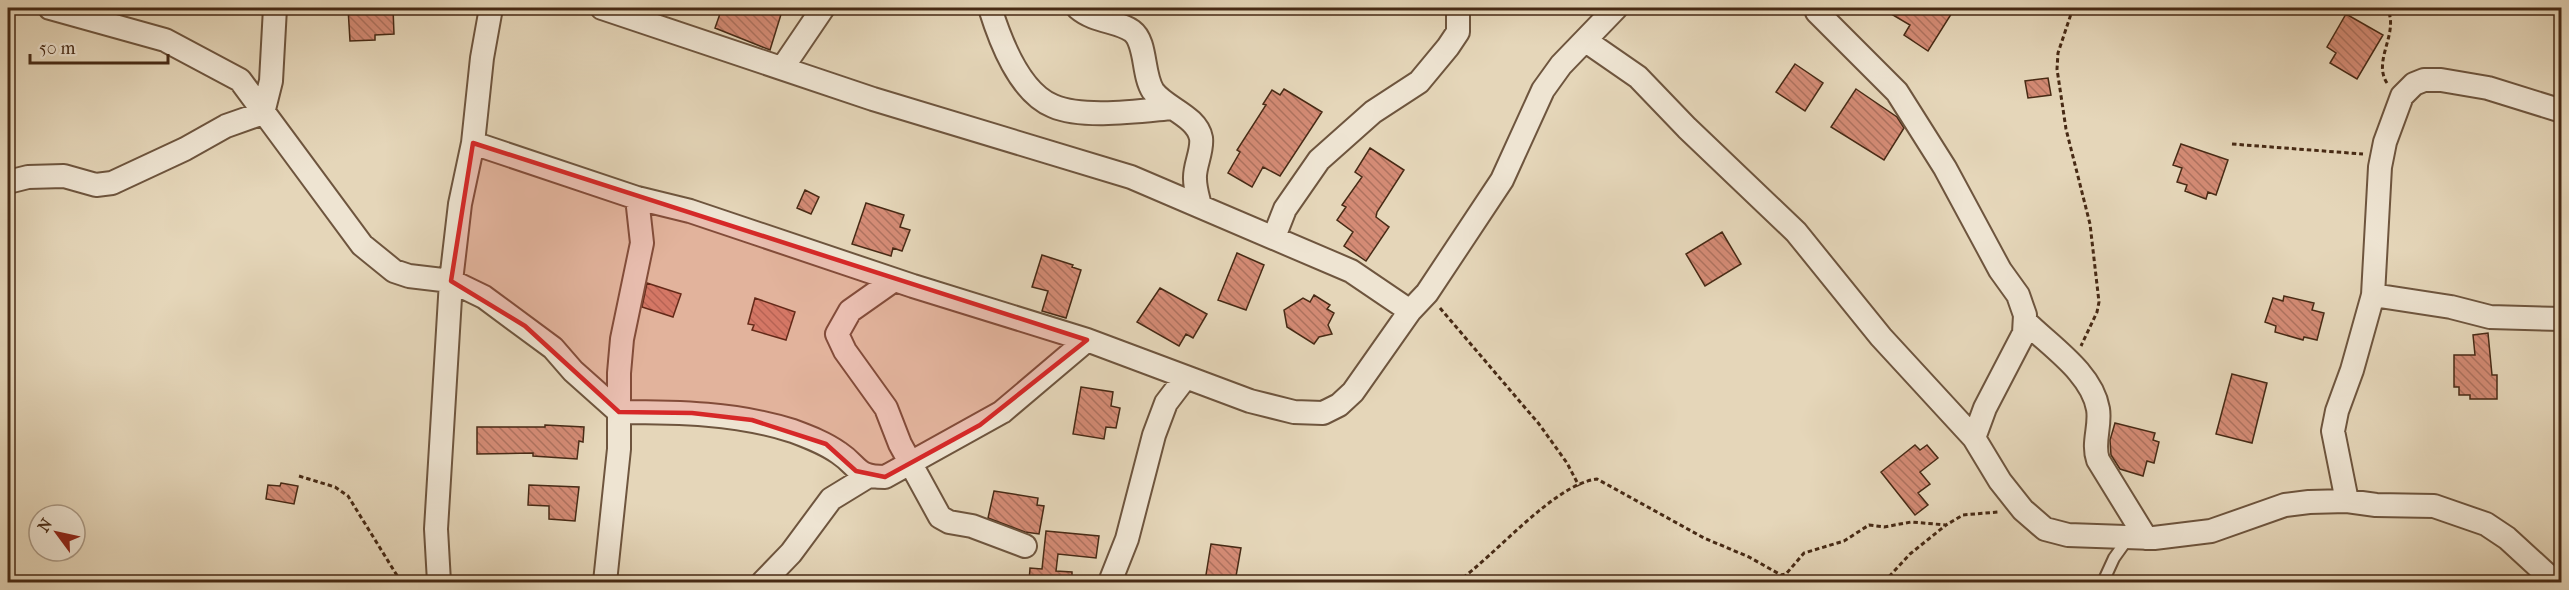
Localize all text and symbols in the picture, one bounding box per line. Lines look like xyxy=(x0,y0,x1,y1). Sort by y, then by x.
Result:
scale bar xyxy=(30,27,168,65)
text: 50 m xyxy=(39,38,76,59)
north arrow xyxy=(27,503,87,563)
text: N xyxy=(34,514,57,535)

